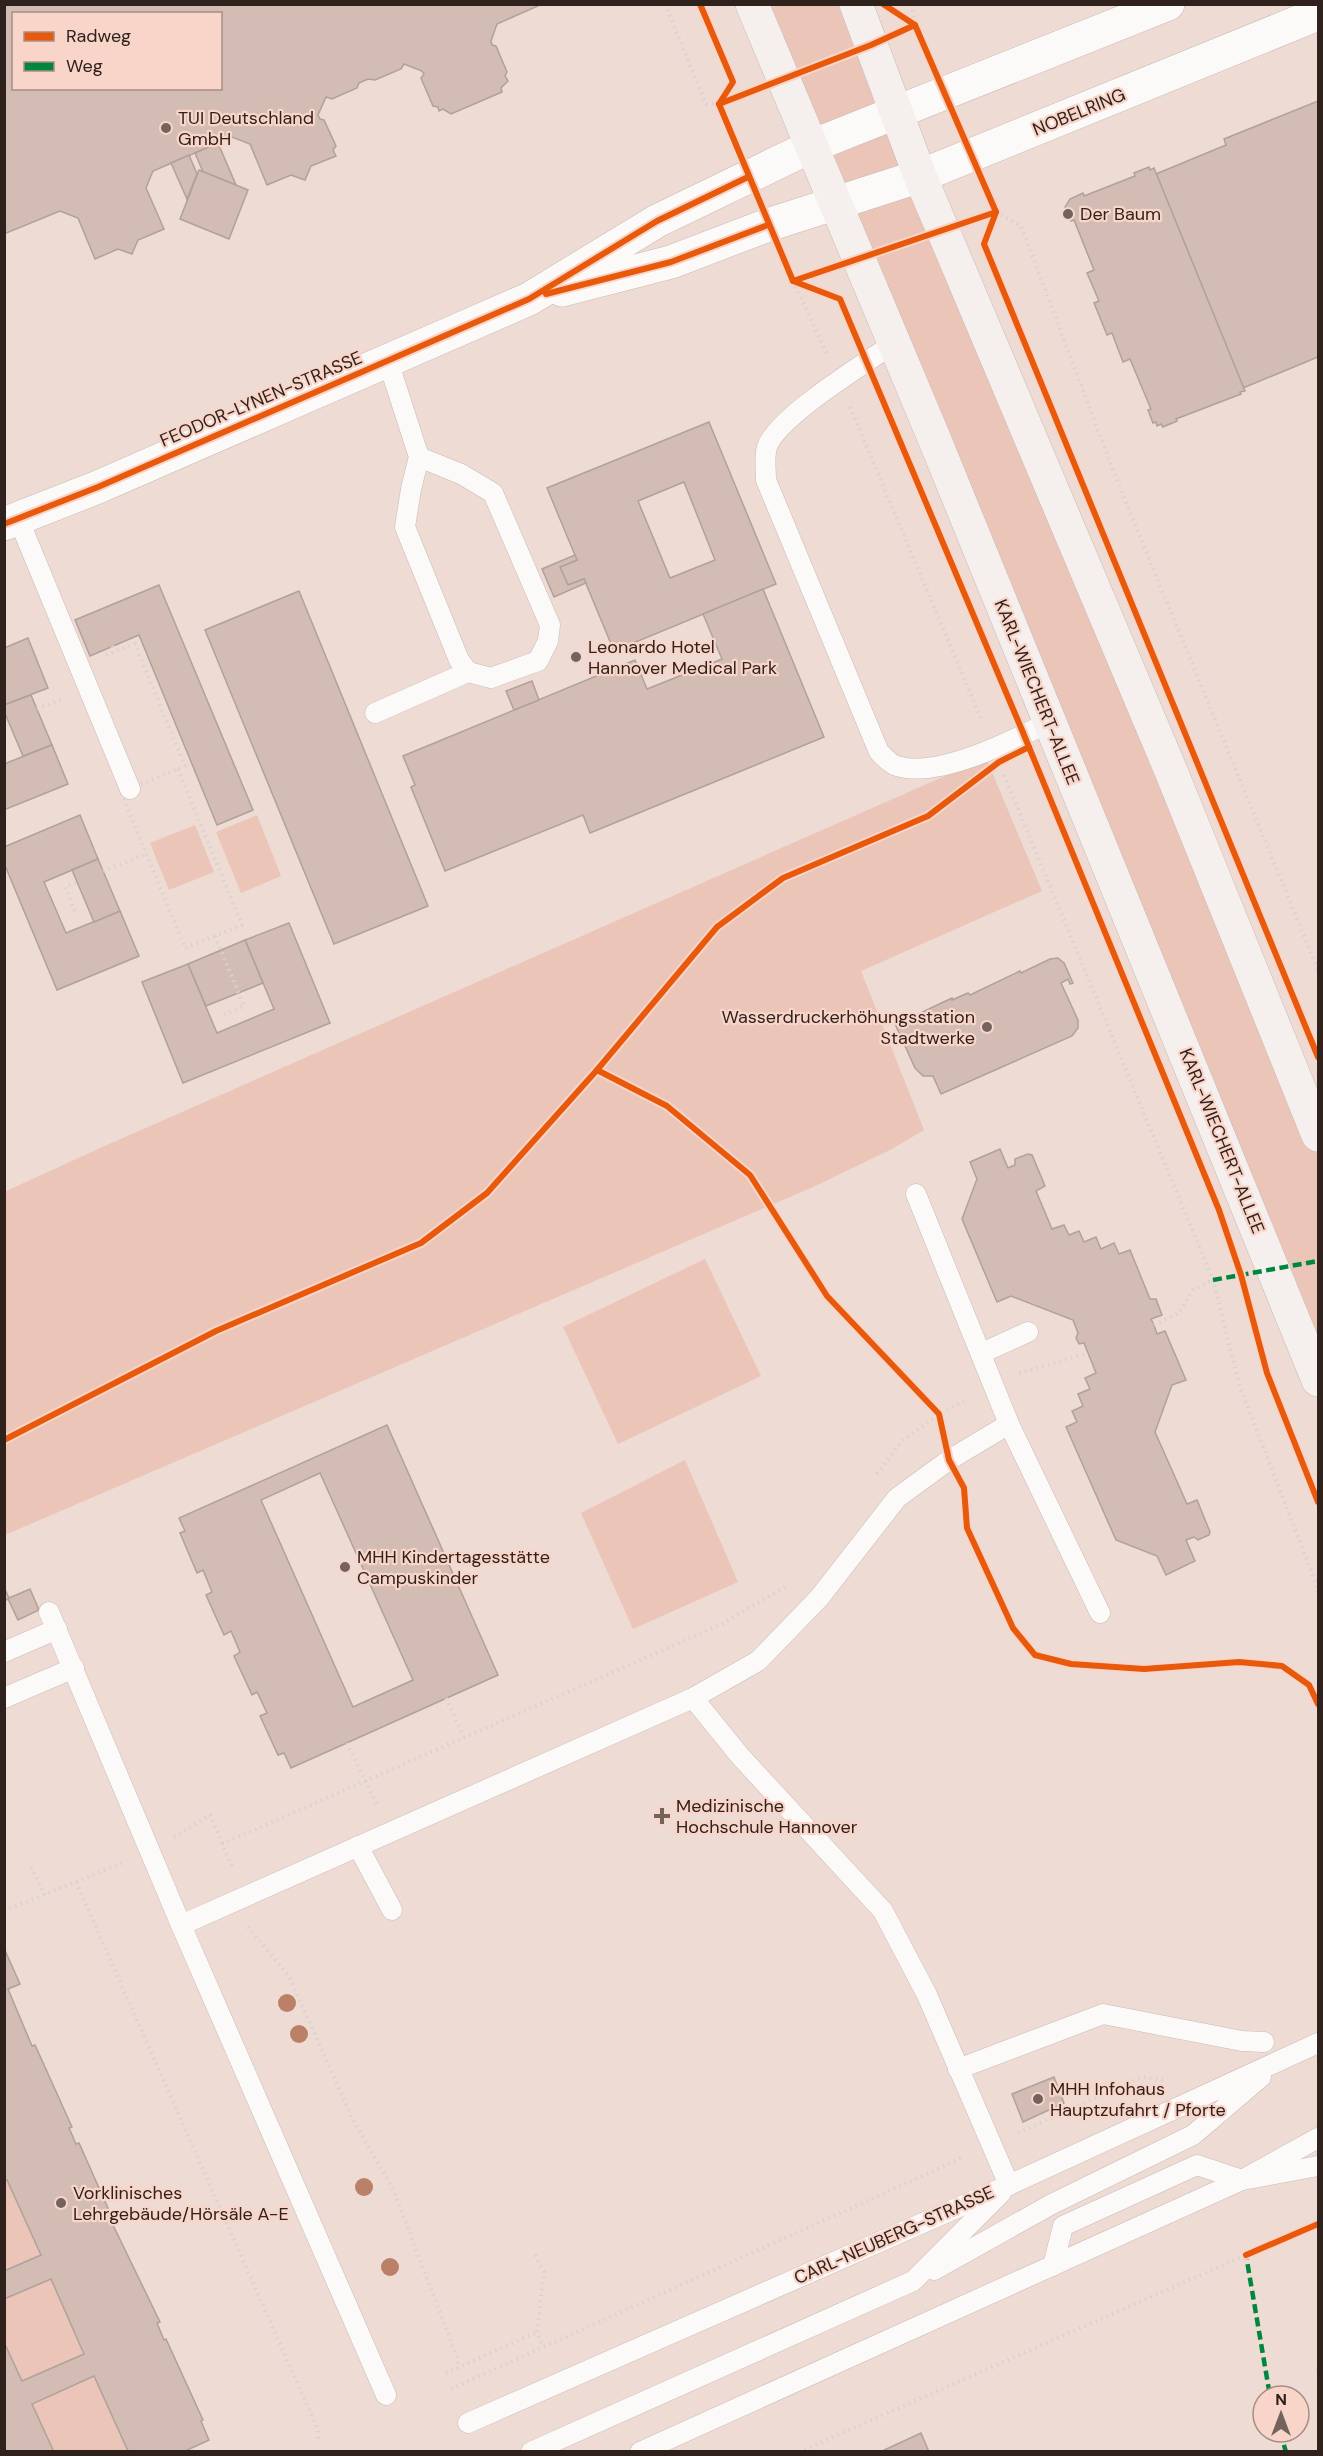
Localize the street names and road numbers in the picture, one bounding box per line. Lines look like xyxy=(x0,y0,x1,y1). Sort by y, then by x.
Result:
street label: NOBELRING xyxy=(1029,83,1129,141)
street label: FEODOR-LYNEN-STRASSE xyxy=(156,345,366,453)
street label: KARL-WIECHERT-ALLEE xyxy=(989,596,1085,788)
street label: KARL-WIECHERT-ALLEE xyxy=(1174,1045,1270,1237)
street label: CARL-NEUBERG-STRASSE xyxy=(790,2180,998,2290)

